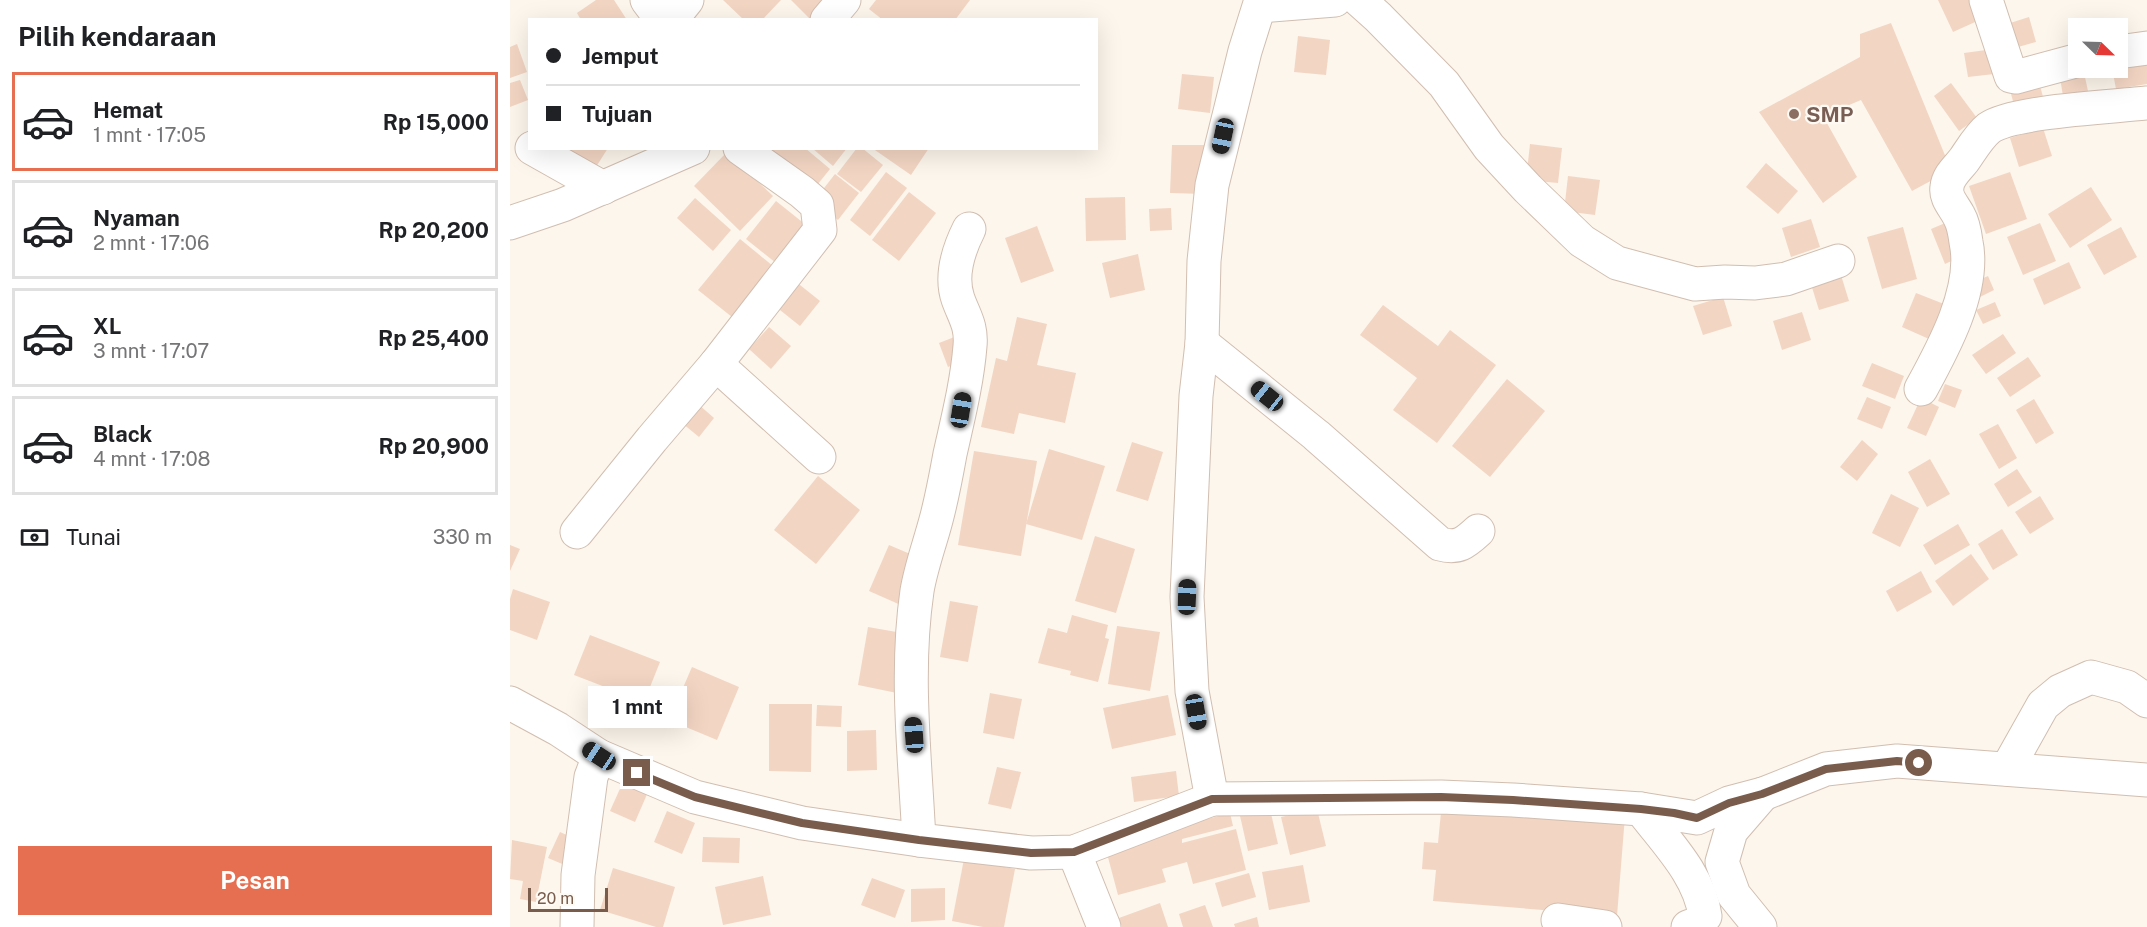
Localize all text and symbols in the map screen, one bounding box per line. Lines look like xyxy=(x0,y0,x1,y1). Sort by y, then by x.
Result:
north arrow xyxy=(2068,18,2128,78)
map controls xyxy=(2068,18,2128,78)
text: Pilih kendaraan xyxy=(18,20,217,52)
text: Jemput xyxy=(582,43,659,69)
icon: car xyxy=(21,95,75,149)
text: Hemat xyxy=(93,97,163,123)
text: Tujuan xyxy=(582,101,652,127)
place label: SMP xyxy=(1806,102,1854,127)
marker: SMP xyxy=(1787,107,1801,121)
text: Rp 15,000 xyxy=(383,109,489,135)
car xyxy=(1210,117,1236,155)
text: 1 mnt · 17:05 xyxy=(93,123,206,147)
icon: car xyxy=(21,203,75,257)
text: Nyaman xyxy=(93,205,180,231)
text: Rp 20,200 xyxy=(379,217,489,243)
text: 2 mnt · 17:06 xyxy=(93,231,209,255)
icon: car xyxy=(21,311,75,365)
text: XL xyxy=(93,313,121,339)
text: Rp 25,400 xyxy=(378,325,489,351)
text: 3 mnt · 17:07 xyxy=(93,339,209,363)
car xyxy=(1247,378,1287,414)
car xyxy=(949,391,973,429)
icon: car xyxy=(21,419,75,473)
text: Black xyxy=(93,421,152,447)
text: Rp 20,900 xyxy=(379,433,489,459)
text: 4 mnt · 17:08 xyxy=(93,447,211,471)
icon: cash xyxy=(18,521,51,554)
text: Tunai xyxy=(66,524,121,550)
text: 330 m xyxy=(433,525,492,549)
car xyxy=(1177,579,1197,615)
callout: 1 mnt xyxy=(588,686,686,728)
car xyxy=(1184,693,1208,731)
text: 1 mnt xyxy=(612,695,663,719)
car xyxy=(904,716,924,754)
car xyxy=(579,739,619,773)
route start xyxy=(1905,749,1932,776)
route end xyxy=(623,759,650,786)
button: Pesan xyxy=(18,846,492,915)
scale bar xyxy=(528,885,608,912)
text: 20 m xyxy=(537,889,574,908)

